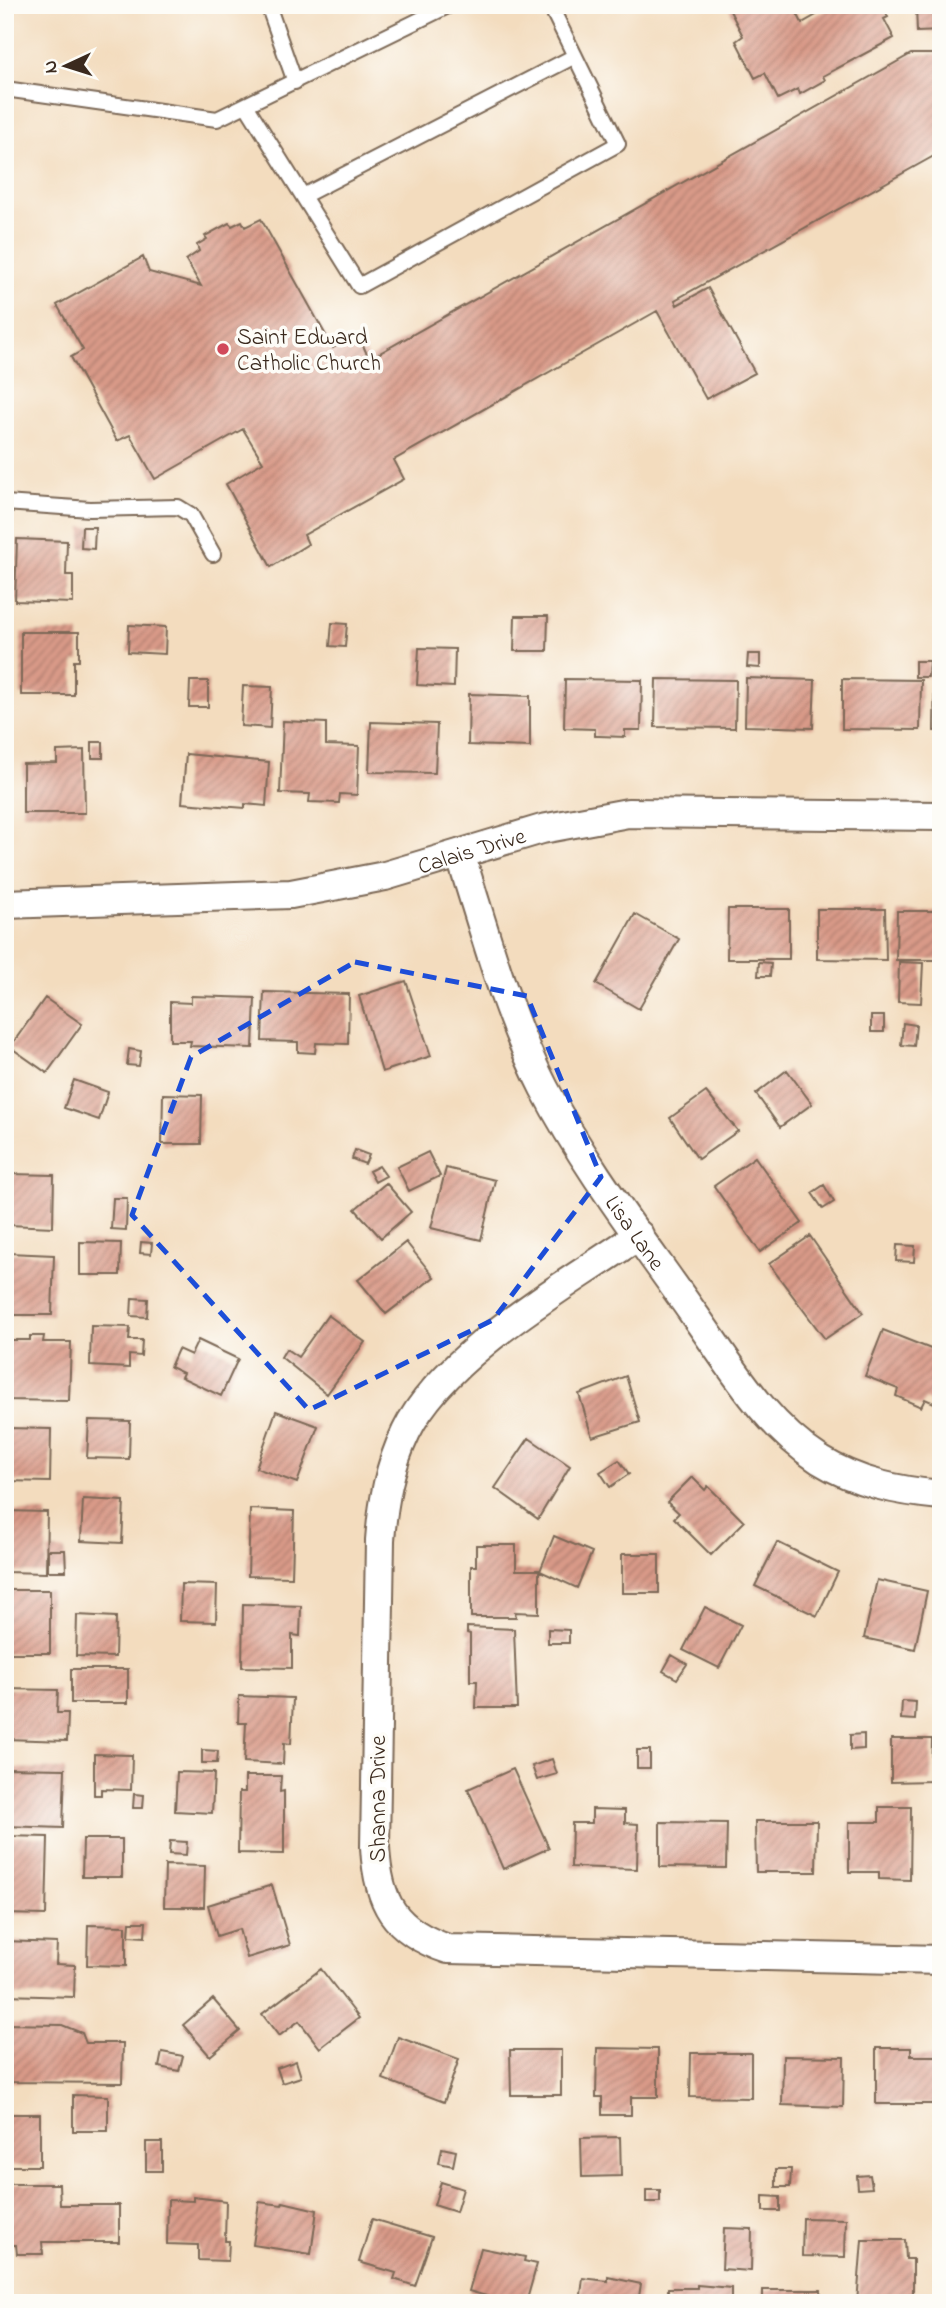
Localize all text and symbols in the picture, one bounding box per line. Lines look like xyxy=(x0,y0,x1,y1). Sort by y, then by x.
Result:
north arrow xyxy=(32,32,102,102)
text: N xyxy=(38,59,65,74)
place label: Saint Edward Catholic Church xyxy=(237,322,381,381)
marker: Saint Edward Catholic Church xyxy=(215,341,231,357)
street label: Calais Drive xyxy=(414,821,531,884)
street label: Lisa Lane xyxy=(595,1190,672,1279)
street label: Shanna Drive xyxy=(363,1735,396,1862)

